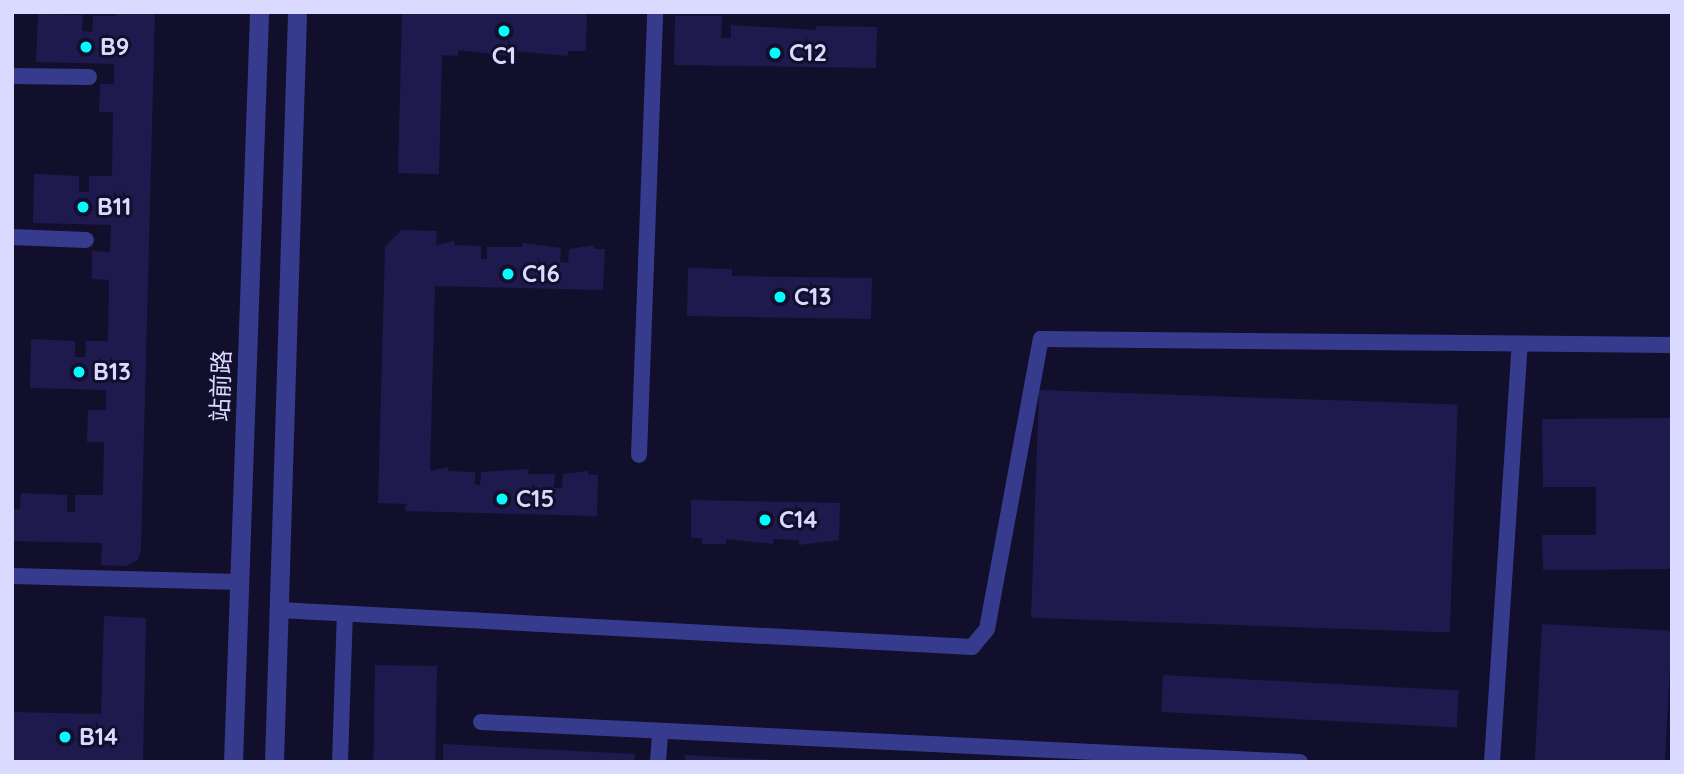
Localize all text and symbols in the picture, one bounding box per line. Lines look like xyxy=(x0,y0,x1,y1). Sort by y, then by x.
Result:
marker: C1 xyxy=(496,23,512,39)
place label: B9 xyxy=(100,33,129,61)
marker: B9 xyxy=(78,39,94,55)
place label: C12 xyxy=(789,39,827,67)
place label: C1 xyxy=(492,42,516,70)
marker: C12 xyxy=(767,45,783,61)
place label: B11 xyxy=(97,193,131,221)
marker: B11 xyxy=(75,199,91,215)
place label: C16 xyxy=(522,260,560,288)
marker: C16 xyxy=(500,266,516,282)
place label: C13 xyxy=(794,283,831,311)
marker: C13 xyxy=(772,289,788,305)
street label: 站前路 xyxy=(205,350,237,422)
place label: B13 xyxy=(93,358,131,386)
marker: B13 xyxy=(71,364,87,380)
place label: C15 xyxy=(516,485,554,513)
marker: C15 xyxy=(494,491,510,507)
place label: C14 xyxy=(779,506,817,534)
marker: C14 xyxy=(757,512,773,528)
place label: B14 xyxy=(79,723,118,751)
marker: B14 xyxy=(57,729,73,745)

